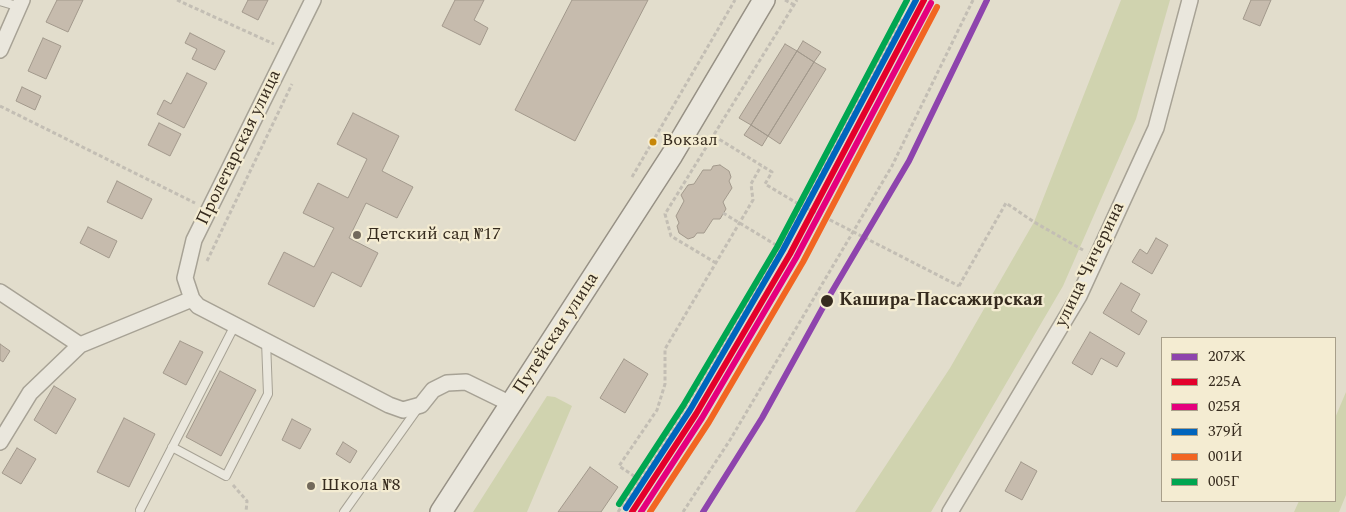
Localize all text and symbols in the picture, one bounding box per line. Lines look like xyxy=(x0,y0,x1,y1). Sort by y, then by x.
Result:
street label: Пролетарская улица xyxy=(193,67,287,229)
place label: Вокзал xyxy=(662,132,718,152)
marker: Вокзал xyxy=(648,137,658,147)
street label: улица Чичерина xyxy=(1051,199,1131,331)
place label: Детский сад №17 xyxy=(367,224,501,246)
marker: Детский сад №17 xyxy=(351,229,363,241)
street label: Путейская улица xyxy=(510,269,604,399)
place label: Кашира-Пассажирская xyxy=(839,290,1043,312)
marker: Кашира-Пассажирская xyxy=(819,293,835,309)
legend xyxy=(1161,337,1336,502)
text: 207Ж xyxy=(1208,345,1246,368)
text: 225А xyxy=(1208,370,1242,393)
text: 025Я xyxy=(1208,395,1241,418)
text: 379Й xyxy=(1208,420,1243,443)
text: 001И xyxy=(1208,445,1243,468)
text: 005Г xyxy=(1208,470,1239,493)
place label: Школа №8 xyxy=(321,475,400,497)
marker: Школа №8 xyxy=(305,480,317,492)

